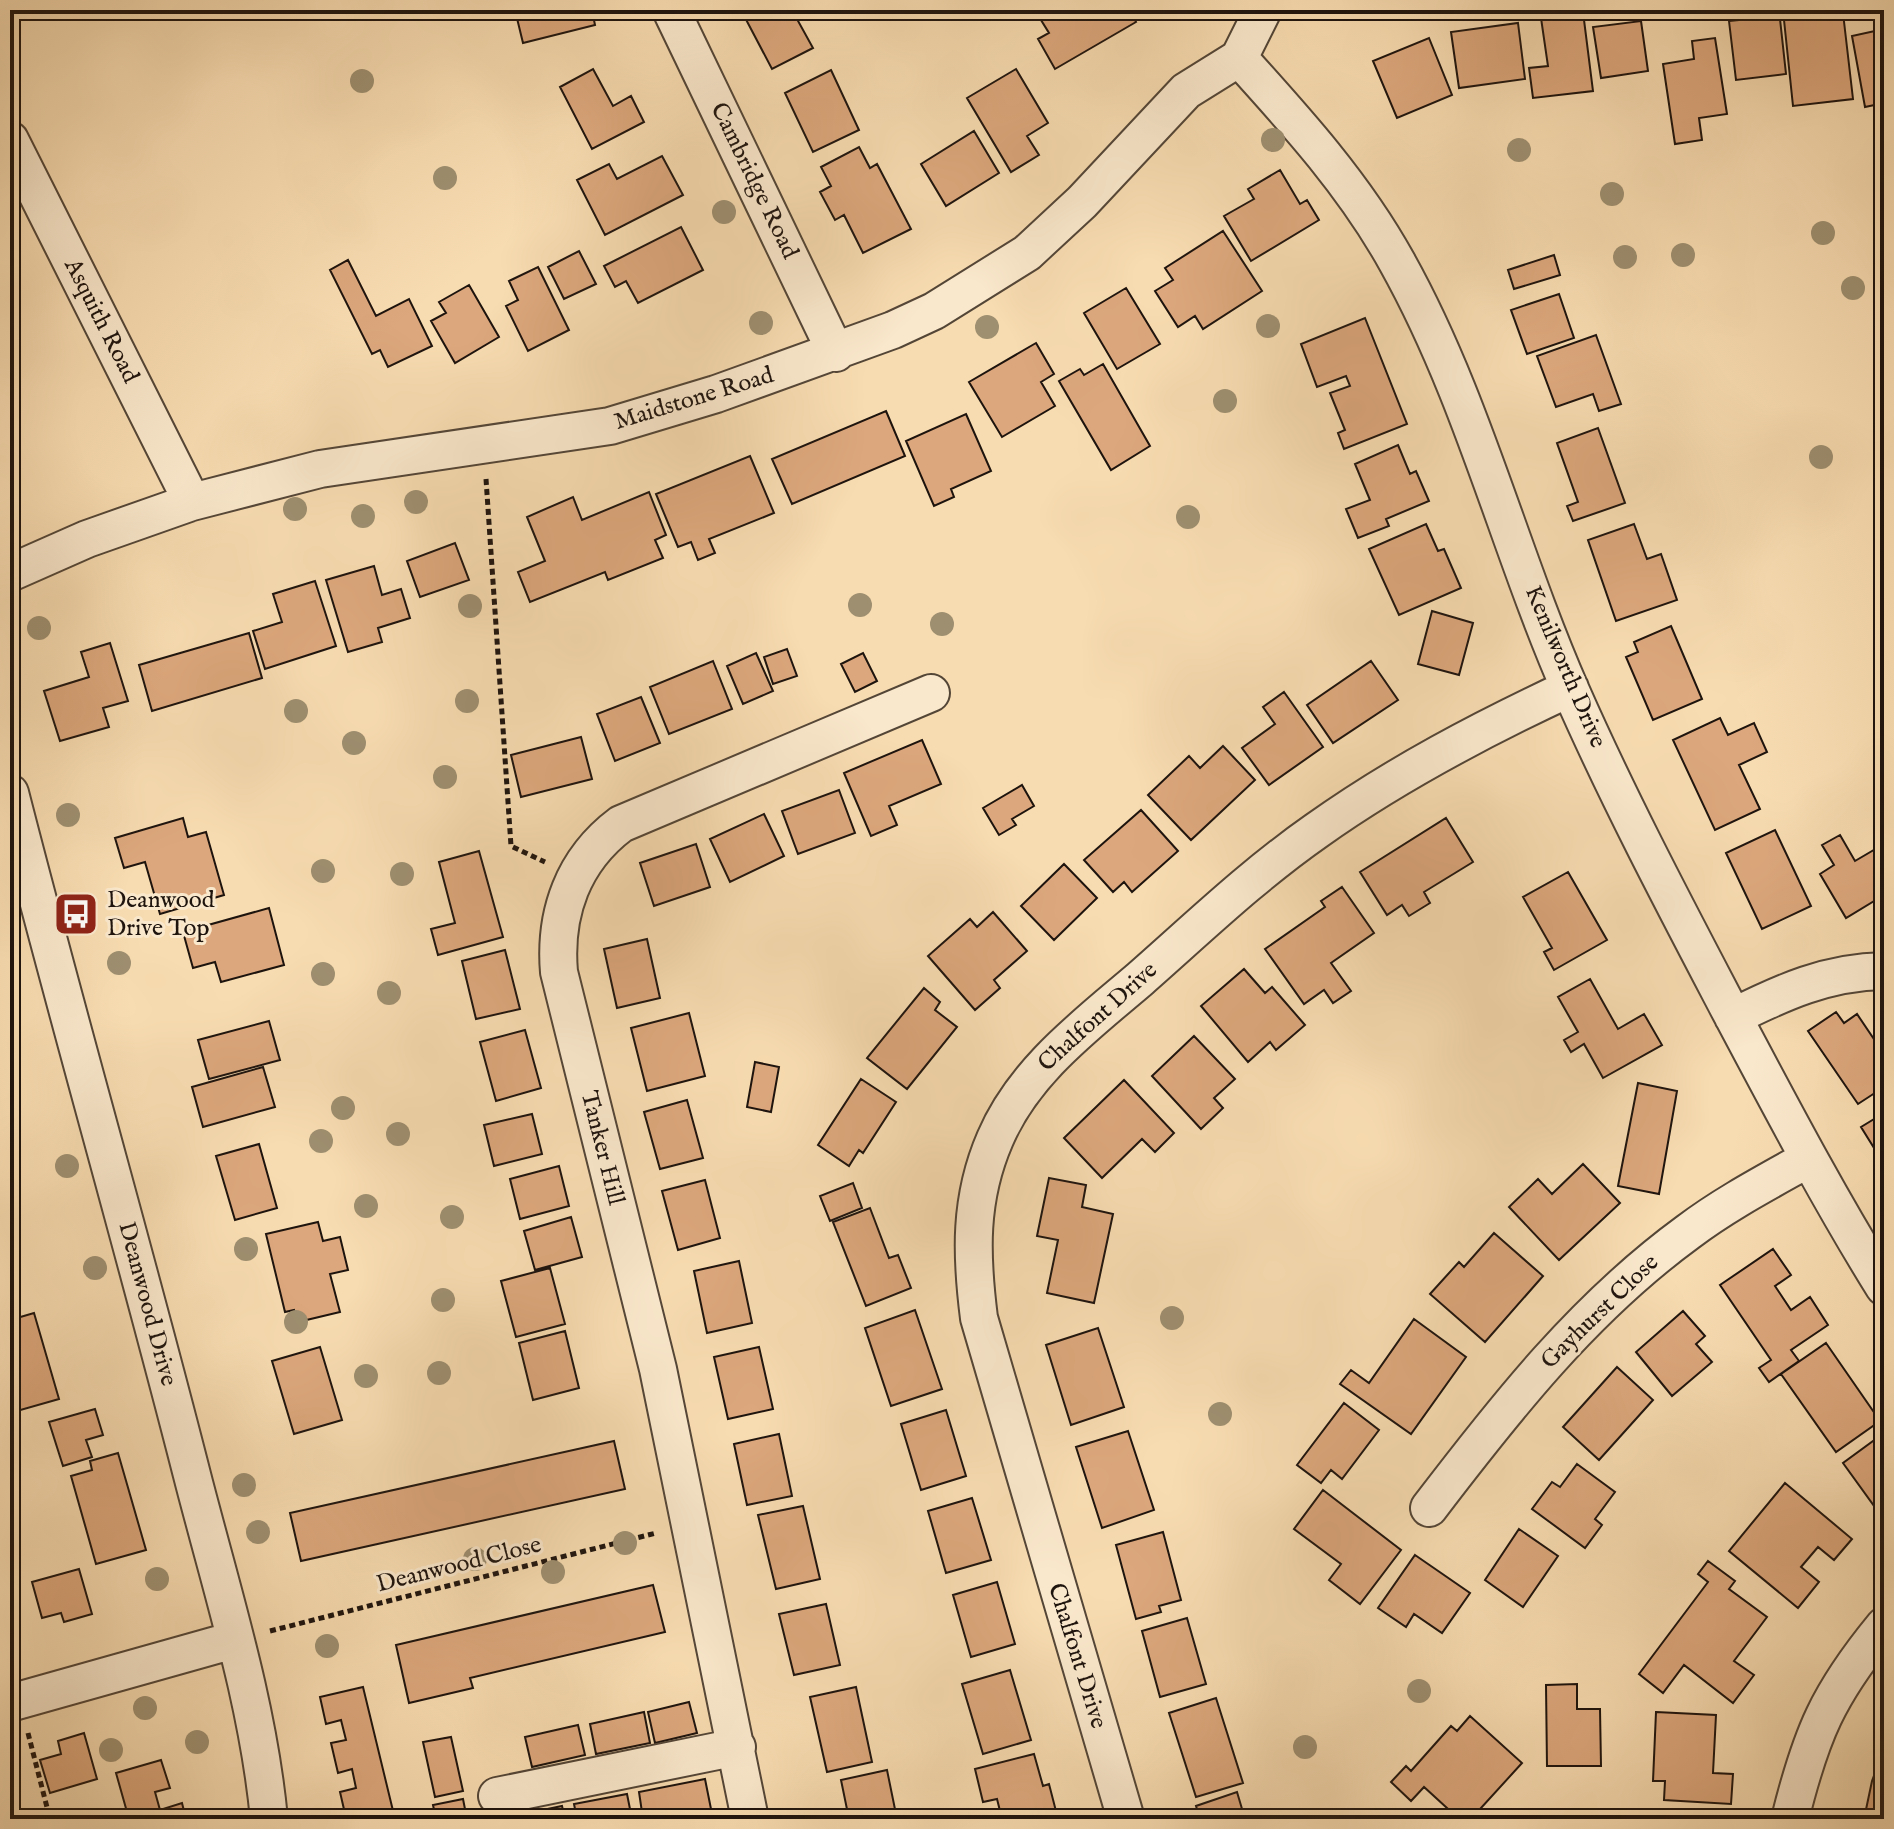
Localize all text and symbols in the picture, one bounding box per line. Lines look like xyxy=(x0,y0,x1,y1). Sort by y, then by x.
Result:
street label: Cambridge Road xyxy=(703,98,805,264)
street label: Asquith Road xyxy=(56,253,146,389)
street label: Maidstone Road xyxy=(611,360,778,438)
street label: Kenilworth Drive xyxy=(1517,581,1613,753)
place label: Deanwood Drive Top xyxy=(107,885,215,944)
bus stop icon: Deanwood Drive Top xyxy=(52,890,100,938)
street label: Chalfont Drive xyxy=(1032,955,1164,1079)
street label: Tanker Hill xyxy=(573,1088,631,1209)
street label: Deanwood Drive xyxy=(110,1219,184,1389)
street label: Gayhurst Close xyxy=(1534,1248,1666,1376)
street label: Deanwood Close xyxy=(373,1530,545,1600)
street label: Chalfont Drive xyxy=(1040,1580,1114,1732)

